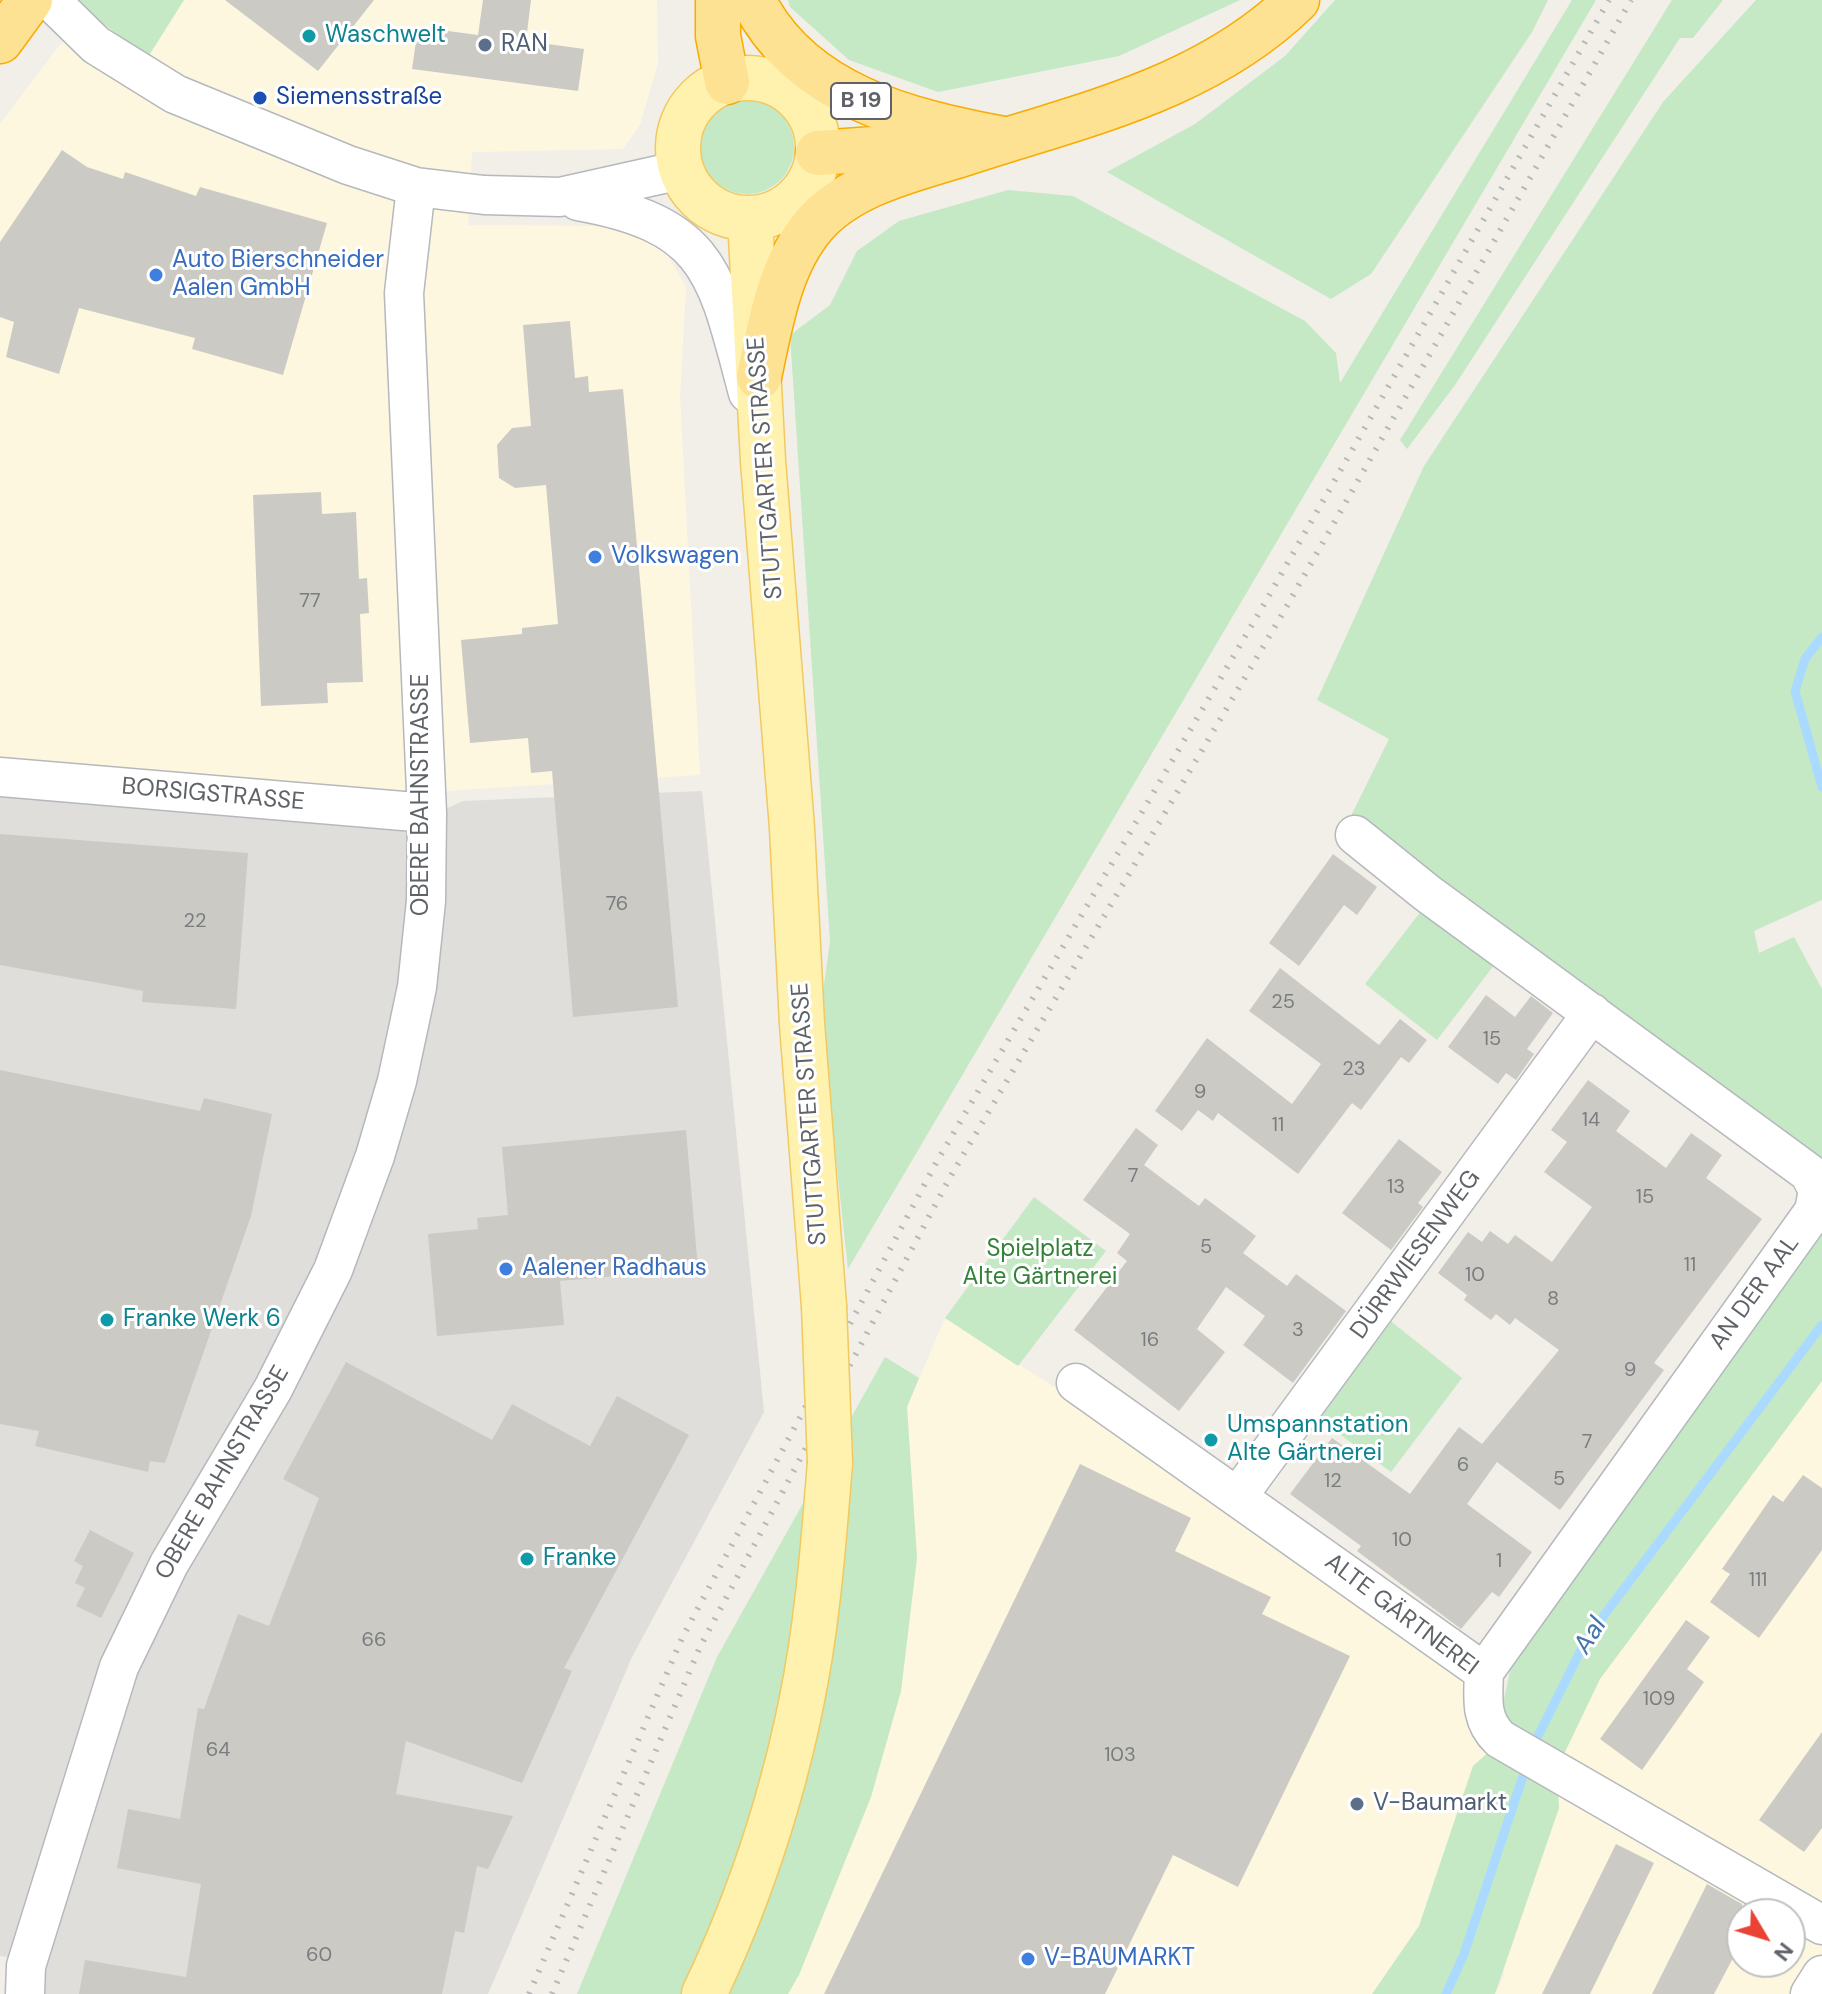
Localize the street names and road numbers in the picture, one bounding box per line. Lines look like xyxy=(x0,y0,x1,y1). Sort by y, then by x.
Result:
road number: B 19 xyxy=(831,83,891,119)
street label: STUTTGARTER STRASSE xyxy=(742,336,790,600)
street label: OBERE BAHNSTRASSE xyxy=(408,674,436,916)
street label: BORSIGSTRASSE xyxy=(120,773,306,817)
street label: STUTTGARTER STRASSE xyxy=(786,982,834,1246)
street label: DÜRRWIESENWEG xyxy=(1345,1165,1487,1345)
street label: AN DER AAL xyxy=(1704,1230,1806,1356)
street label: OBERE BAHNSTRASSE xyxy=(150,1361,296,1585)
street label: ALTE GÄRTNEREI xyxy=(1319,1548,1483,1682)

